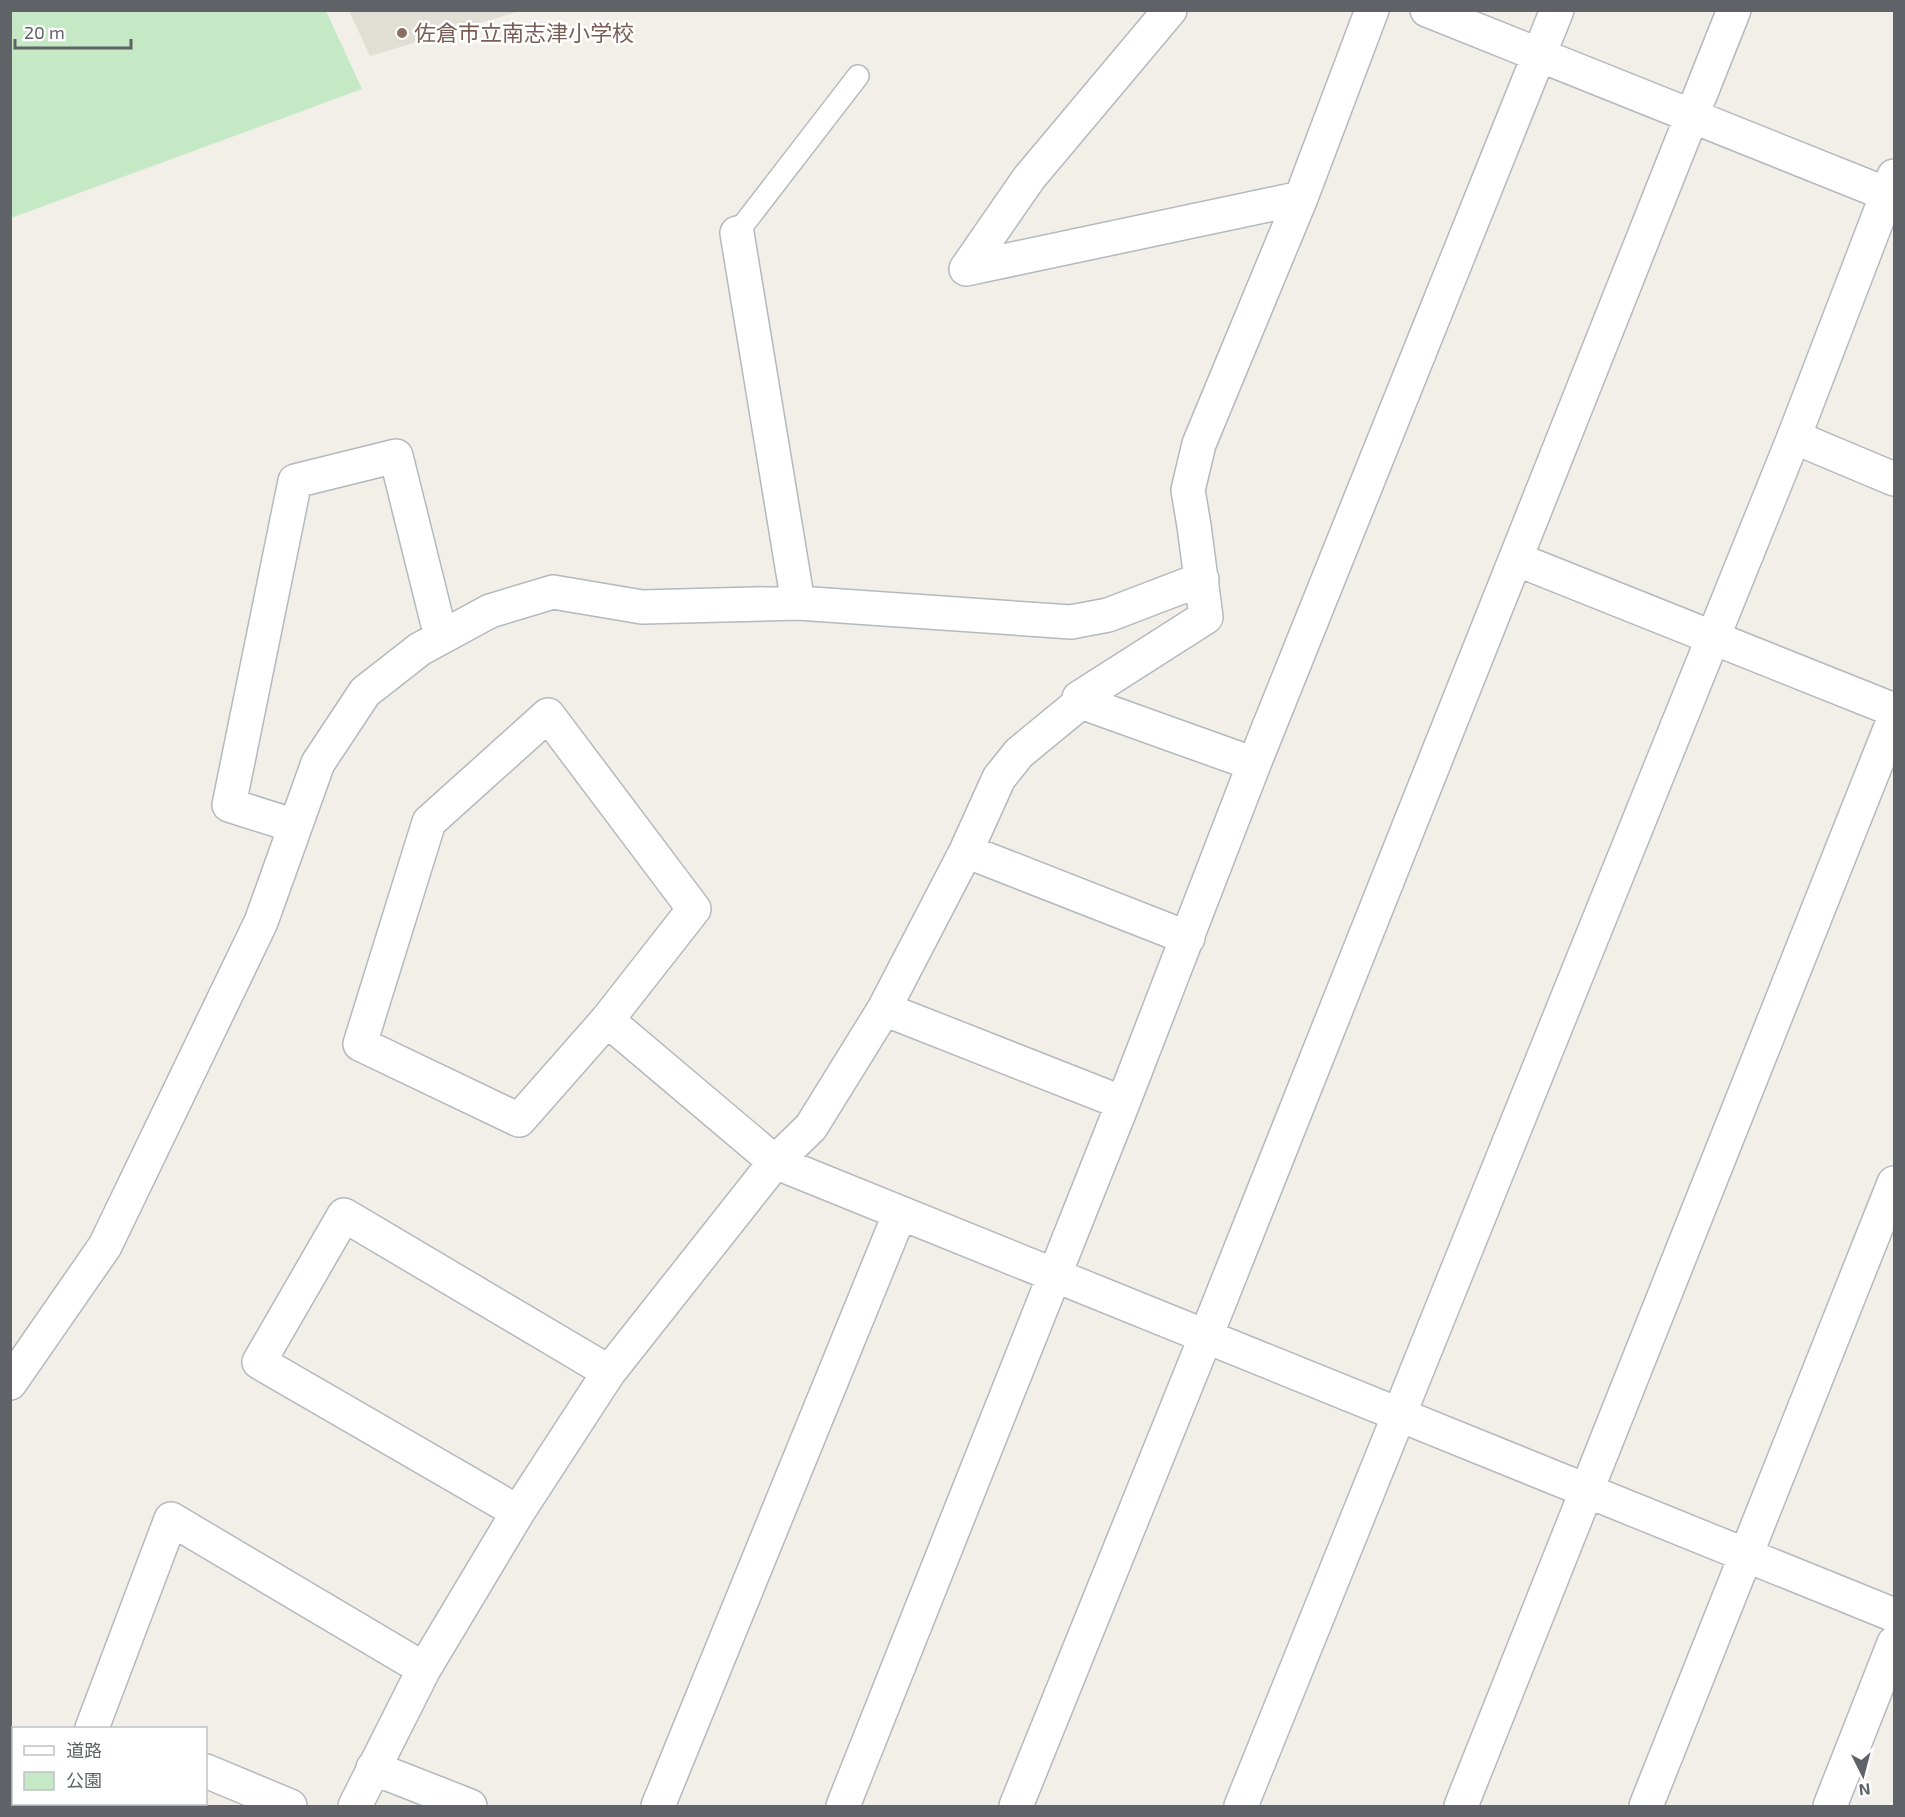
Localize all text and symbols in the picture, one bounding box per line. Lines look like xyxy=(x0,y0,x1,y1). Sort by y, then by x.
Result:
scale bar xyxy=(15,12,130,50)
place label: 佐倉市立南志津小学校 xyxy=(414,19,634,45)
text: 20 m xyxy=(24,21,65,43)
marker: 佐倉市立南志津小学校 xyxy=(395,26,409,40)
legend xyxy=(12,1727,207,1805)
text: 道路 xyxy=(66,1739,102,1761)
north arrow xyxy=(1833,1745,1893,1805)
text: 公園 xyxy=(66,1769,102,1791)
text: N xyxy=(1858,1780,1871,1800)

